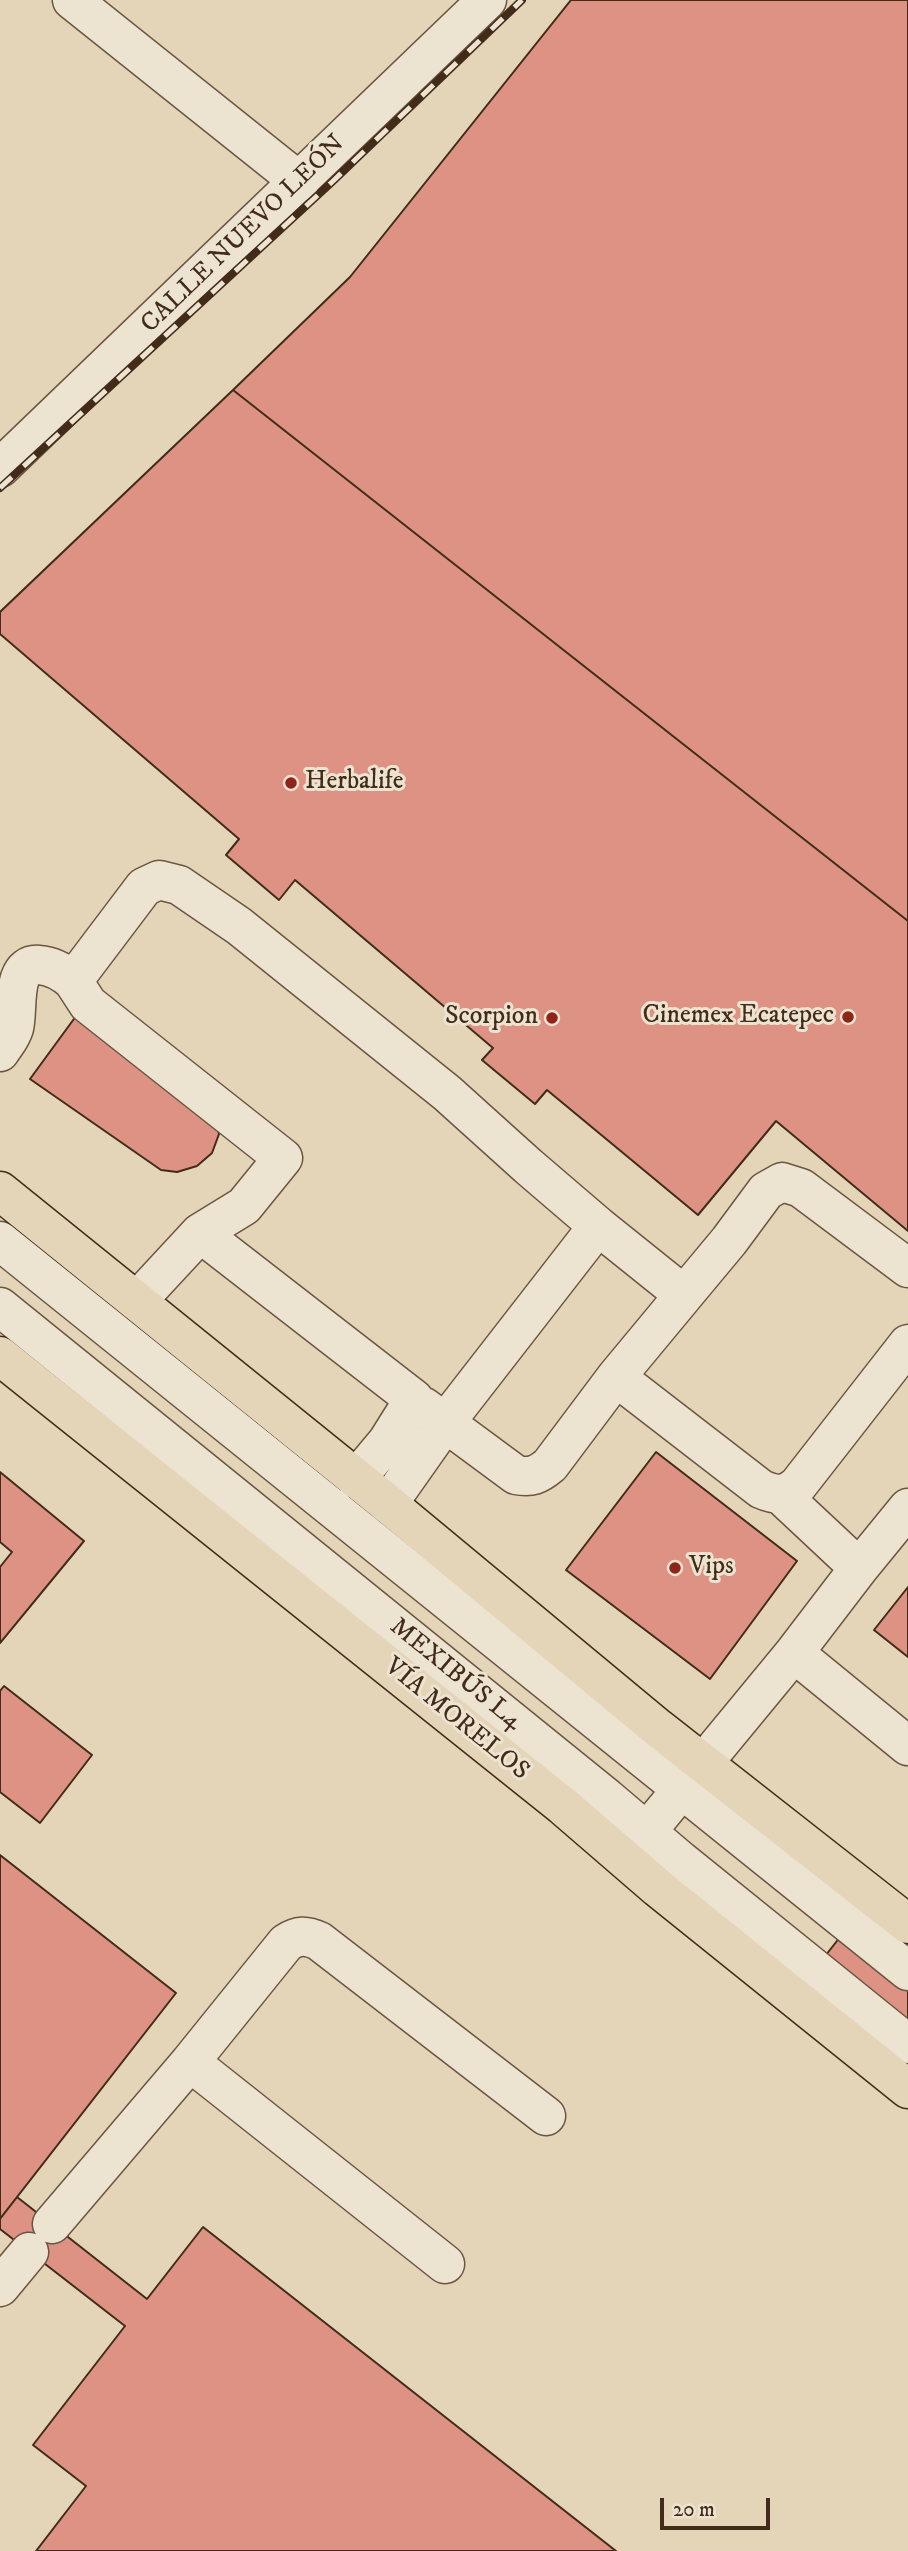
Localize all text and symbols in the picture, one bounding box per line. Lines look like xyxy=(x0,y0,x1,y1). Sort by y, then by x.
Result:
street label: CALLE NUEVO LEÓN xyxy=(135,129,353,341)
place label: Herbalife xyxy=(305,767,404,799)
marker: Herbalife xyxy=(283,775,299,791)
place label: Cinemex Ecatepec xyxy=(643,1001,834,1033)
place label: Scorpion xyxy=(445,1002,538,1034)
marker: Cinemex Ecatepec xyxy=(840,1009,856,1025)
marker: Scorpion xyxy=(544,1010,560,1026)
place label: Vips xyxy=(689,1552,734,1584)
marker: Vips xyxy=(667,1560,683,1576)
street label: MEXIBÚS L4 xyxy=(383,1612,527,1738)
street label: VÍA MORELOS xyxy=(377,1652,535,1788)
scale bar xyxy=(663,2484,773,2528)
text: 20 m xyxy=(673,2497,715,2523)

